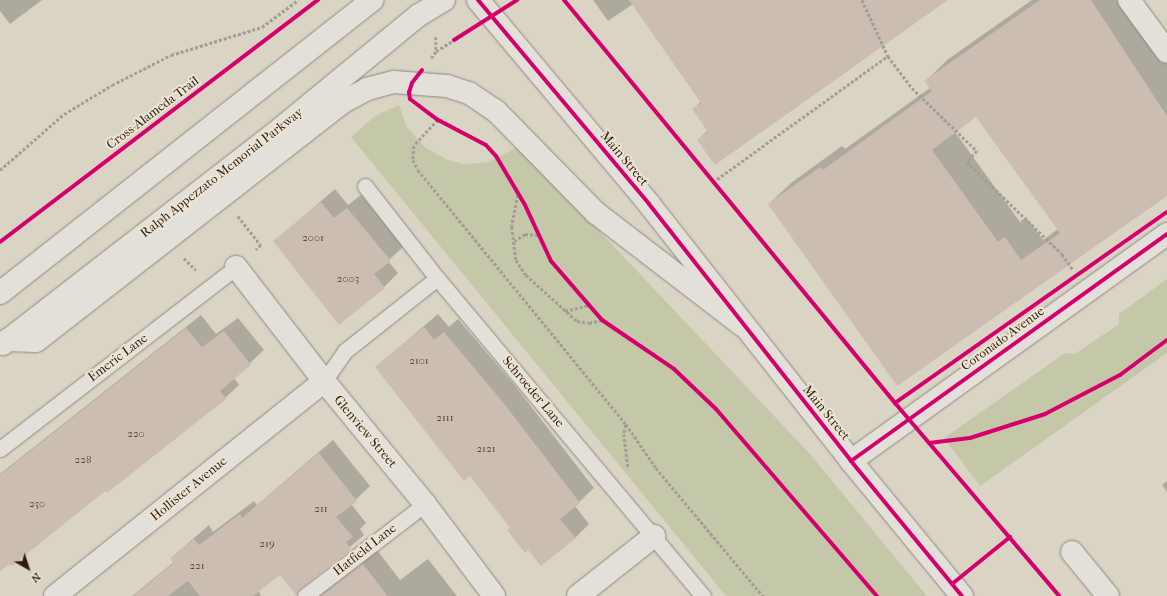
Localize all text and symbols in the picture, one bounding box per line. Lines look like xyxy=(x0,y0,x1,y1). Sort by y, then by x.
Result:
street label: Cross-Alameda Trail xyxy=(104,73,202,153)
street label: Ralph Appezzato Memorial Parkway xyxy=(138,105,306,241)
street label: Main Street xyxy=(597,129,651,189)
house number: 2001 xyxy=(302,231,324,245)
house number: 2003 xyxy=(337,272,359,286)
street label: Coronado Avenue xyxy=(958,304,1048,374)
street label: Emeric Lane xyxy=(85,330,151,386)
street label: Schroeder Lane xyxy=(499,353,567,431)
house number: 2101 xyxy=(409,354,429,368)
street label: Main Street xyxy=(799,382,853,444)
street label: Glenview Street xyxy=(330,393,400,471)
house number: 2111 xyxy=(436,411,454,425)
house number: 220 xyxy=(127,427,145,441)
house number: 2121 xyxy=(476,442,496,456)
house number: 228 xyxy=(75,453,91,467)
street label: Hollister Avenue xyxy=(148,453,230,525)
house number: 230 xyxy=(29,497,45,511)
house number: 211 xyxy=(314,502,328,516)
street label: Hatfield Lane xyxy=(330,521,400,579)
house number: 219 xyxy=(259,537,275,551)
north arrow xyxy=(8,548,48,588)
house number: 221 xyxy=(189,559,205,573)
text: N xyxy=(29,570,43,585)

